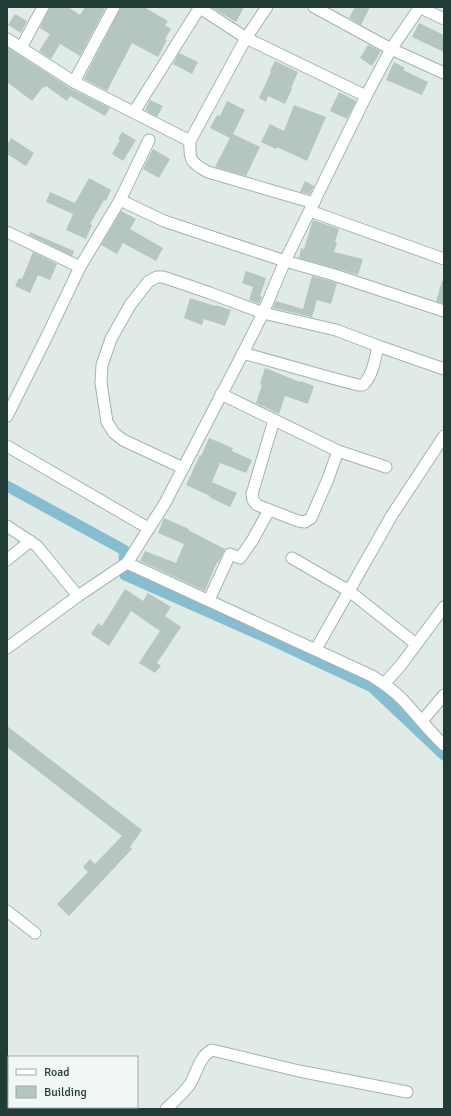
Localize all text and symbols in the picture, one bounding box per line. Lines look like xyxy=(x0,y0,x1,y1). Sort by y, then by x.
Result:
legend xyxy=(8,1056,138,1108)
text: Road xyxy=(44,1065,70,1080)
text: Building xyxy=(44,1085,87,1100)

